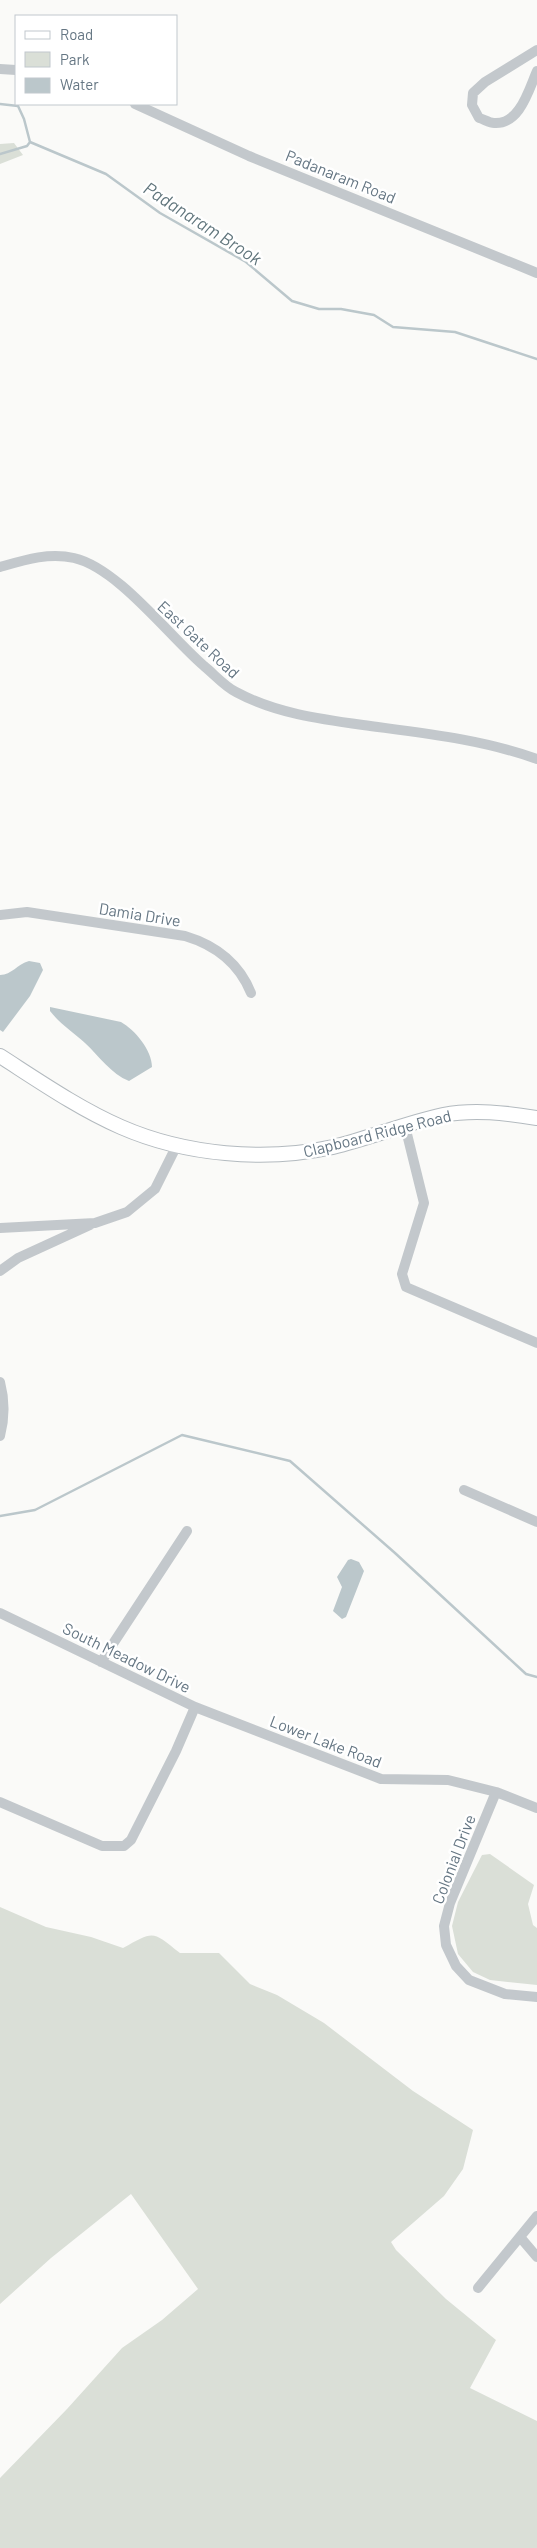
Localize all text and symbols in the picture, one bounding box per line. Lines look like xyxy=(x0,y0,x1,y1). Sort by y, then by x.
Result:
legend xyxy=(15,15,178,105)
text: Road xyxy=(60,25,93,43)
text: Park xyxy=(60,50,90,68)
text: Water xyxy=(60,75,99,93)
street label: Padanaram Road xyxy=(283,145,399,207)
water label: Padanaram Brook xyxy=(140,177,266,269)
street label: East Gate Road xyxy=(154,596,244,682)
street label: Damia Drive xyxy=(98,898,182,930)
street label: Clapboard Ridge Road xyxy=(301,1105,453,1161)
street label: South Meadow Drive xyxy=(60,1618,194,1696)
street label: Lower Lake Road xyxy=(267,1711,385,1771)
street label: Colonial Drive xyxy=(427,1812,479,1906)

